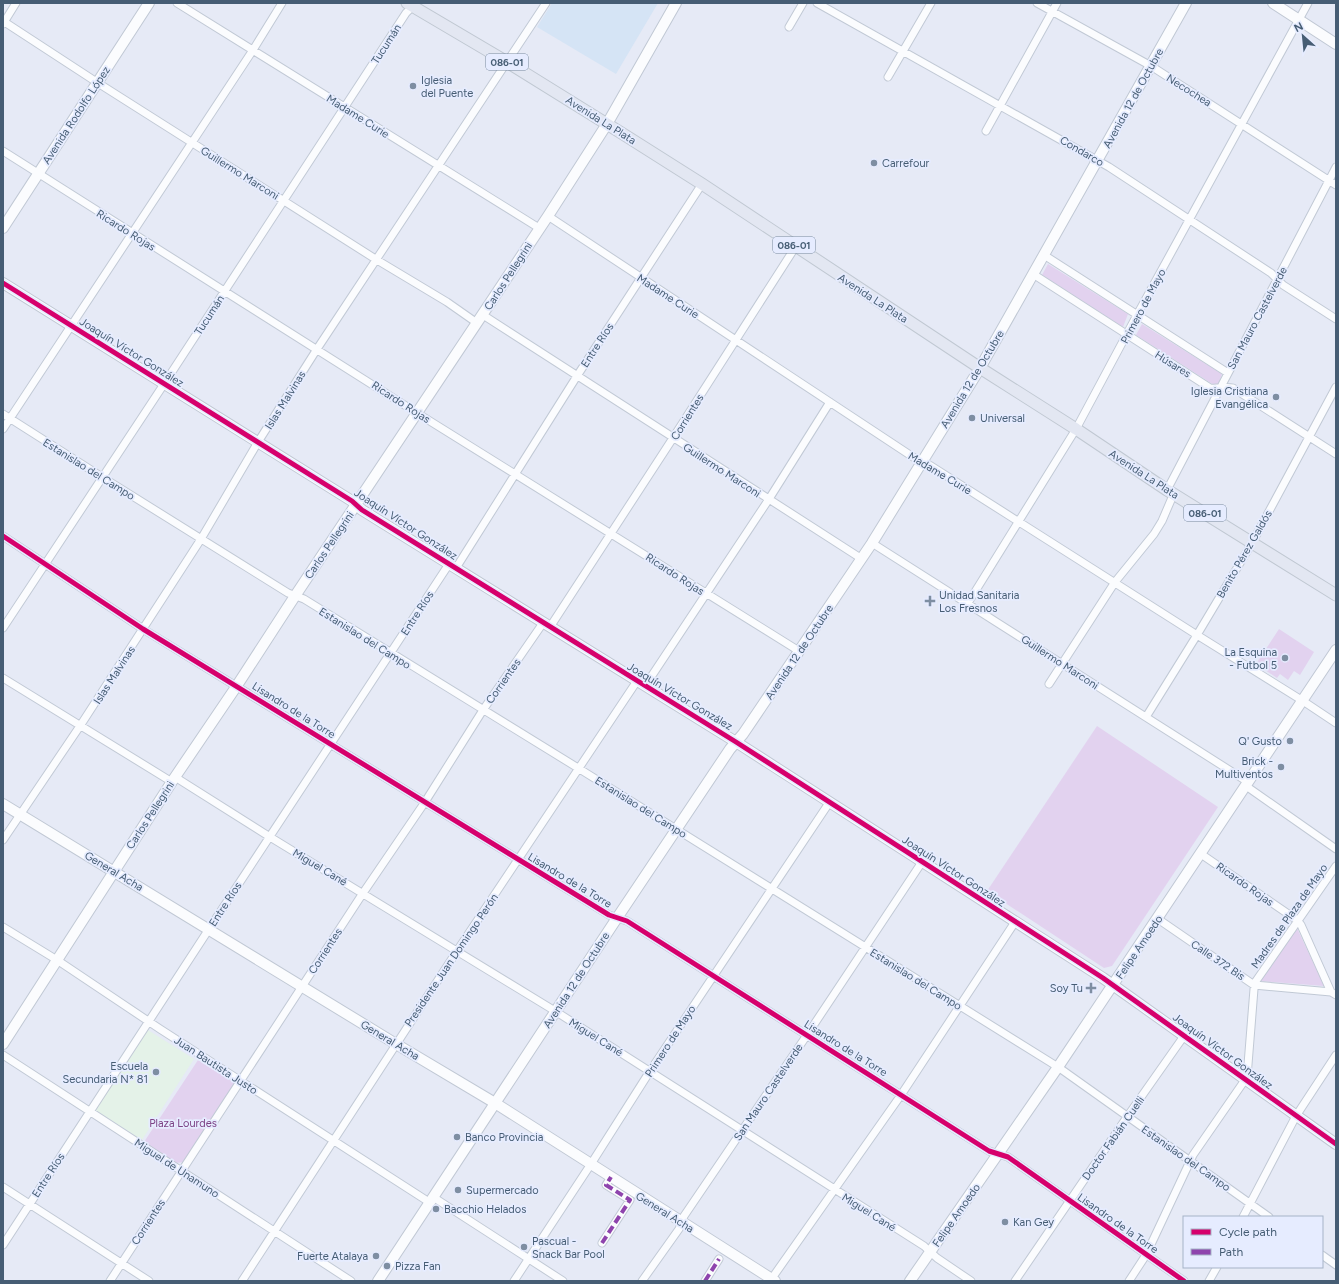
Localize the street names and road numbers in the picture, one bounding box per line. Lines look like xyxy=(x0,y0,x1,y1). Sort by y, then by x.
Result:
street label: Tucumán xyxy=(369,22,404,67)
street label: Avenida 12 de Octubre xyxy=(1101,46,1166,150)
road number: 086-01 xyxy=(486,54,528,70)
street label: Avenida Rodolfo López xyxy=(40,64,113,167)
street label: Necochea xyxy=(1164,72,1214,109)
street label: Madame Curie xyxy=(324,92,391,141)
street label: Avenida La Plata xyxy=(563,94,638,147)
street label: Condarco xyxy=(1057,134,1106,169)
street label: Guillermo Marconi xyxy=(198,144,281,203)
street label: Ricardo Rojas xyxy=(94,207,158,254)
road number: 086-01 xyxy=(773,237,815,253)
street label: Carlos Pellegrini xyxy=(482,240,535,313)
street label: San Mauro Castelverde xyxy=(1225,265,1290,372)
street label: Primero de Mayo xyxy=(1118,267,1169,346)
street label: Avenida La Plata xyxy=(835,271,910,326)
street label: Madame Curie xyxy=(634,272,701,321)
street label: Tucumán xyxy=(192,293,227,338)
street label: Joaquín Víctor González xyxy=(77,315,186,390)
street label: Entre Ríos xyxy=(578,321,617,370)
street label: Avenida 12 de Octubre xyxy=(938,328,1007,431)
street label: Húsares xyxy=(1152,348,1193,381)
street label: Islas Malvinas xyxy=(262,369,309,432)
street label: Ricardo Rojas xyxy=(369,379,432,426)
street label: Corrientes xyxy=(668,392,707,443)
street label: Estanislao del Campo xyxy=(40,436,137,503)
street label: Guillermo Marconi xyxy=(681,441,763,500)
street label: Avenida La Plata xyxy=(1106,447,1181,502)
street label: Madame Curie xyxy=(906,449,974,497)
street label: Joaquín Víctor González xyxy=(352,486,460,563)
road number: 086-01 xyxy=(1184,505,1226,521)
street label: Benito Pérez Galdós xyxy=(1214,508,1275,600)
street label: Carlos Pellegrini xyxy=(302,509,357,581)
street label: Ricardo Rojas xyxy=(643,551,706,598)
street label: Entre Ríos xyxy=(398,589,437,638)
street label: Avenida 12 de Octubre xyxy=(763,602,836,702)
street label: Estanislao del Campo xyxy=(316,605,413,672)
street label: Guillermo Marconi xyxy=(1019,633,1101,692)
street label: Islas Malvinas xyxy=(91,644,138,707)
street label: Corrientes xyxy=(483,656,524,706)
street label: Joaquín Víctor González xyxy=(625,660,735,733)
street label: Lisandro de la Torre xyxy=(250,680,338,741)
street label: Estanislao del Campo xyxy=(592,774,689,841)
street label: Carlos Pellegrini xyxy=(124,779,177,852)
street label: Joaquín Víctor González xyxy=(900,833,1008,910)
street label: Miguel Cané xyxy=(290,846,349,889)
street label: General Acha xyxy=(82,849,145,894)
street label: Lisandro de la Torre xyxy=(525,850,614,911)
street label: Ricardo Rojas xyxy=(1213,860,1276,909)
street label: Madres de Plaza de Mayo xyxy=(1248,862,1330,971)
street label: Entre Ríos xyxy=(206,880,245,929)
street label: Presidente Juan Domingo Perón xyxy=(402,891,501,1029)
street label: Felipe Amoedo xyxy=(1113,913,1166,982)
street label: Corrientes xyxy=(306,926,345,976)
street label: Avenida 12 de Octubre xyxy=(540,930,612,1031)
street label: Calle 372 Bis xyxy=(1188,938,1247,983)
street label: Estanislao del Campo xyxy=(867,946,964,1013)
street label: Primero de Mayo xyxy=(642,1003,698,1080)
street label: Joaquín Víctor González xyxy=(1170,1011,1275,1092)
street label: Miguel Cané xyxy=(566,1016,625,1059)
street label: General Acha xyxy=(358,1018,421,1063)
street label: Lisandro de la Torre xyxy=(802,1018,890,1079)
street label: Juan Bautista Justo xyxy=(172,1034,260,1097)
street label: San Mauro Castelverde xyxy=(731,1041,806,1143)
street label: Doctor Fabián Cuelli xyxy=(1080,1094,1147,1183)
street label: Estanislao del Campo xyxy=(1139,1123,1233,1194)
street label: Miguel de Unamuno xyxy=(132,1136,221,1201)
street label: Entre Ríos xyxy=(29,1151,68,1200)
street label: Felipe Amoedo xyxy=(930,1181,983,1249)
street label: General Acha xyxy=(633,1189,696,1235)
street label: Miguel Cané xyxy=(839,1191,898,1234)
street label: Lisandro de la Torre xyxy=(1075,1191,1161,1256)
street label: Corrientes xyxy=(129,1197,168,1247)

